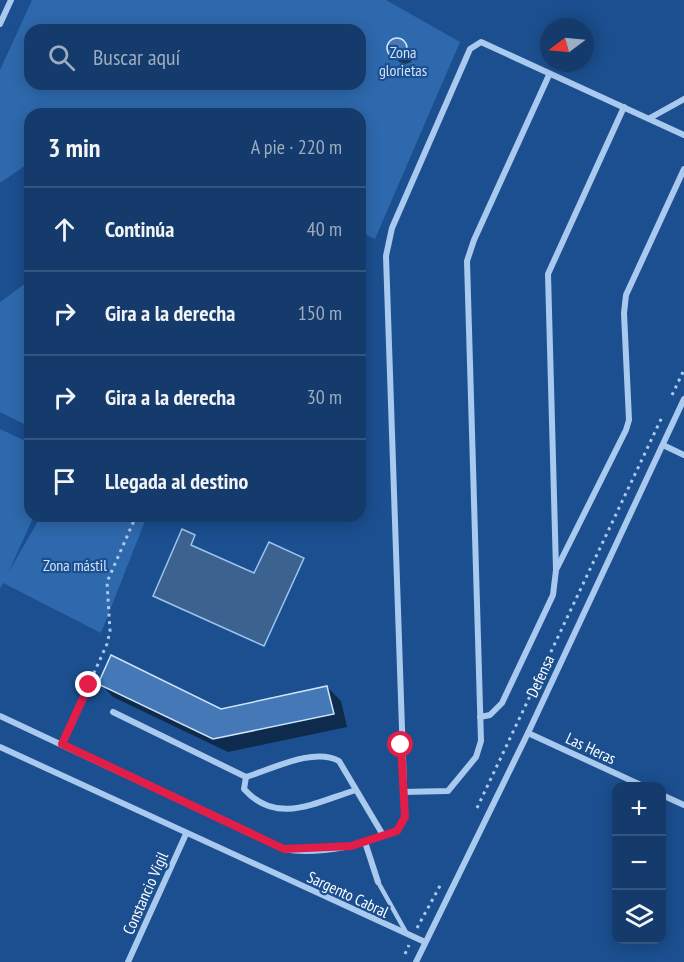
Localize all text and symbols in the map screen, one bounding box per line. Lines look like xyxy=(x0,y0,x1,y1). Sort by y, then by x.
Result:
north arrow xyxy=(540,18,594,72)
search box xyxy=(24,24,366,90)
icon: search xyxy=(45,41,78,74)
park label: Zona glorietas xyxy=(379,42,427,80)
text: Buscar aquí xyxy=(93,43,180,71)
text: 3 min xyxy=(48,131,101,164)
text: A pie · 220 m xyxy=(251,134,342,160)
icon: ahead xyxy=(48,213,81,246)
text: Continúa xyxy=(105,215,174,243)
text: 40 m xyxy=(307,216,342,242)
icon: right xyxy=(48,297,81,330)
text: Gira a la derecha xyxy=(105,299,235,327)
text: 150 m xyxy=(298,300,342,326)
icon: right xyxy=(48,381,81,414)
text: Gira a la derecha xyxy=(105,383,235,411)
text: 30 m xyxy=(307,384,342,410)
icon: arrive xyxy=(48,465,81,498)
text: Llegada al destino xyxy=(105,467,248,495)
park label: Zona mástil xyxy=(43,555,107,575)
street label: Defensa xyxy=(522,652,558,700)
route end xyxy=(75,671,101,697)
street label: Las Heras xyxy=(563,728,619,768)
route start xyxy=(387,731,413,757)
map controls xyxy=(612,782,666,944)
button: + xyxy=(612,782,666,836)
button: − xyxy=(612,836,666,890)
street label: Constancio Vigil xyxy=(118,848,172,937)
street label: Sargento Cabral xyxy=(304,866,392,922)
button: layers xyxy=(612,890,666,944)

